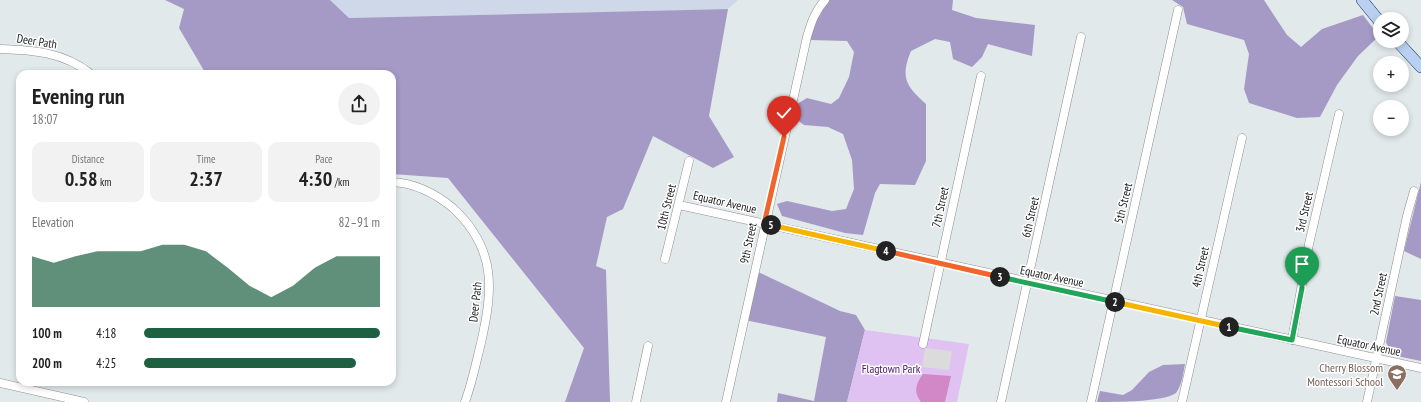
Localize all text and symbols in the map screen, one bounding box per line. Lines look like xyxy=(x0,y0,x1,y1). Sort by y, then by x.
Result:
map controls xyxy=(1373,12,1409,136)
button: layers xyxy=(1373,12,1409,48)
street label: Deer Path xyxy=(16,30,58,52)
button: + xyxy=(1373,56,1409,92)
text: Evening run xyxy=(32,82,125,110)
button: share xyxy=(338,83,380,125)
pin xyxy=(767,96,801,137)
button: − xyxy=(1373,100,1409,136)
icon: check xyxy=(773,102,795,124)
text: 18:07 xyxy=(32,111,58,128)
text: Distance xyxy=(72,152,104,166)
text: Time xyxy=(196,152,216,166)
text: Pace xyxy=(315,152,333,166)
text: 0.58 xyxy=(65,166,98,192)
text: 2:37 xyxy=(189,166,223,192)
text: 4:30 xyxy=(299,166,332,192)
text: km xyxy=(98,175,111,189)
text: /km xyxy=(332,175,349,189)
street label: 5th Street xyxy=(1111,180,1135,225)
street label: 10th Street xyxy=(653,182,679,232)
street label: 7th Street xyxy=(928,185,952,229)
street label: Equator Avenue xyxy=(692,187,758,217)
street label: 3rd Street xyxy=(1292,190,1316,234)
street label: 6th Street xyxy=(1018,194,1042,239)
text: Elevation xyxy=(32,214,74,231)
text: 82–91 m xyxy=(338,214,380,231)
pin: 5 xyxy=(761,215,781,235)
text: 5 xyxy=(768,218,774,232)
street label: 9th Street xyxy=(736,221,760,265)
pin: 4 xyxy=(876,241,896,261)
text: 4 xyxy=(883,244,889,258)
street label: 4th Street xyxy=(1188,244,1212,289)
pin xyxy=(1285,247,1319,288)
icon: arrive xyxy=(1291,253,1313,275)
street label: Equator Avenue xyxy=(1019,262,1085,290)
pin: 3 xyxy=(990,267,1010,287)
text: 3 xyxy=(997,270,1003,284)
street label: 2nd Street xyxy=(1366,271,1390,317)
street label: Deer Path xyxy=(465,281,485,323)
pin: 2 xyxy=(1105,292,1125,312)
text: 2 xyxy=(1112,295,1118,309)
pin: 1 xyxy=(1219,317,1239,337)
text: 1 xyxy=(1226,320,1232,334)
text: 100 m xyxy=(32,325,62,342)
text: 4:18 xyxy=(96,325,116,342)
street label: Equator Avenue xyxy=(1336,331,1402,359)
text: 200 m xyxy=(32,355,62,372)
text: 4:25 xyxy=(96,355,116,372)
place label: Cherry Blossom Montessori School xyxy=(1307,360,1383,389)
park label: Flagtown Park xyxy=(862,361,921,376)
school or university icon: Cherry Blossom Montessori School xyxy=(1386,363,1408,391)

